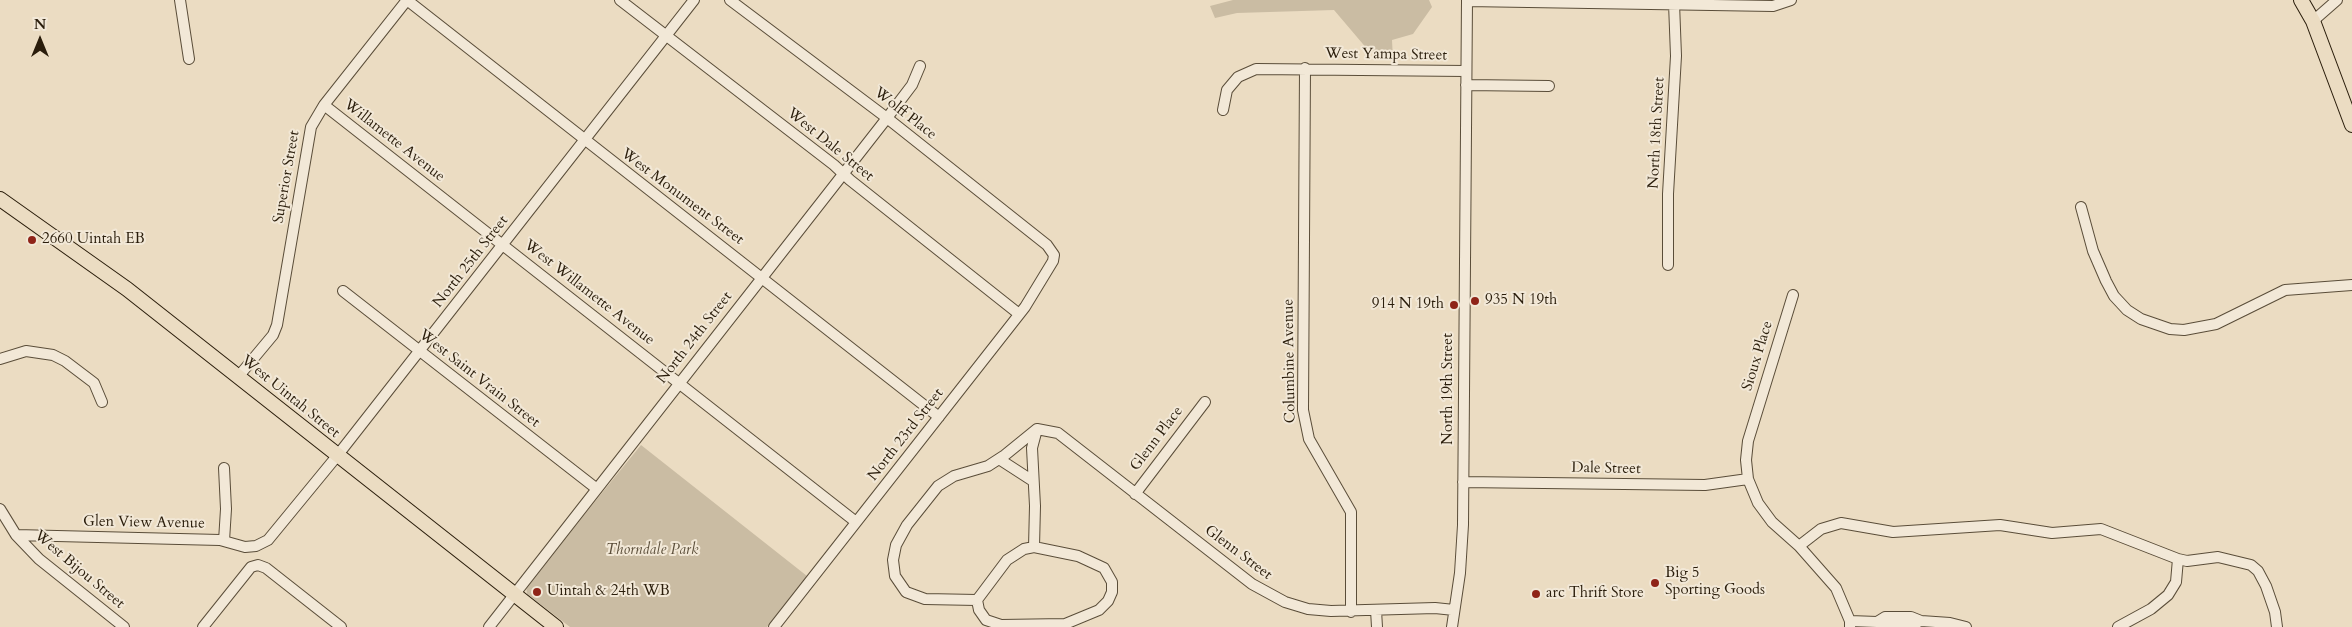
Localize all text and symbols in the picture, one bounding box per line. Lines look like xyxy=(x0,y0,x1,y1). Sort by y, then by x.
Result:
north arrow xyxy=(15,15,65,65)
text: N xyxy=(34,15,46,34)
street label: West Yampa Street xyxy=(1325,45,1447,65)
street label: North 18th Street xyxy=(1645,77,1669,189)
street label: Wolff Place xyxy=(870,84,940,144)
street label: Willamette Avenue xyxy=(340,96,448,186)
street label: West Dale Street xyxy=(783,104,877,186)
street label: Superior Street xyxy=(270,129,304,225)
street label: West Monument Street xyxy=(617,145,747,249)
street label: North 25th Street xyxy=(429,212,513,312)
place label: 2660 Uintah EB xyxy=(42,231,145,249)
marker: 2660 Uintah EB xyxy=(26,234,38,246)
street label: West Willamette Avenue xyxy=(520,236,658,350)
street label: North 24th Street xyxy=(653,288,737,388)
place label: 935 N 19th xyxy=(1485,292,1557,310)
marker: 935 N 19th xyxy=(1469,295,1481,307)
place label: 914 N 19th xyxy=(1372,296,1444,314)
street label: Columbine Avenue xyxy=(1280,299,1300,423)
marker: 914 N 19th xyxy=(1448,299,1460,311)
street label: Sioux Place xyxy=(1739,319,1777,393)
street label: West Saint Vrain Street xyxy=(415,326,543,432)
street label: North 19th Street xyxy=(1440,333,1458,445)
street label: West Uintah Street xyxy=(237,352,343,442)
street label: North 23rd Street xyxy=(864,385,948,485)
street label: Glenn Place xyxy=(1127,403,1187,475)
street label: Dale Street xyxy=(1571,459,1641,479)
street label: Glen View Avenue xyxy=(83,513,205,533)
street label: Glenn Street xyxy=(1201,522,1275,584)
street label: West Bijou Street xyxy=(30,527,128,613)
park label: Thorndale Park xyxy=(606,542,698,560)
place label: Big 5 Sporting Goods xyxy=(1665,565,1765,600)
marker: Big 5 Sporting Goods xyxy=(1649,577,1661,589)
place label: Uintah & 24th WB xyxy=(547,583,670,601)
place label: arc Thrift Store xyxy=(1546,585,1644,603)
marker: Uintah & 24th WB xyxy=(531,586,543,598)
marker: arc Thrift Store xyxy=(1530,588,1542,600)

